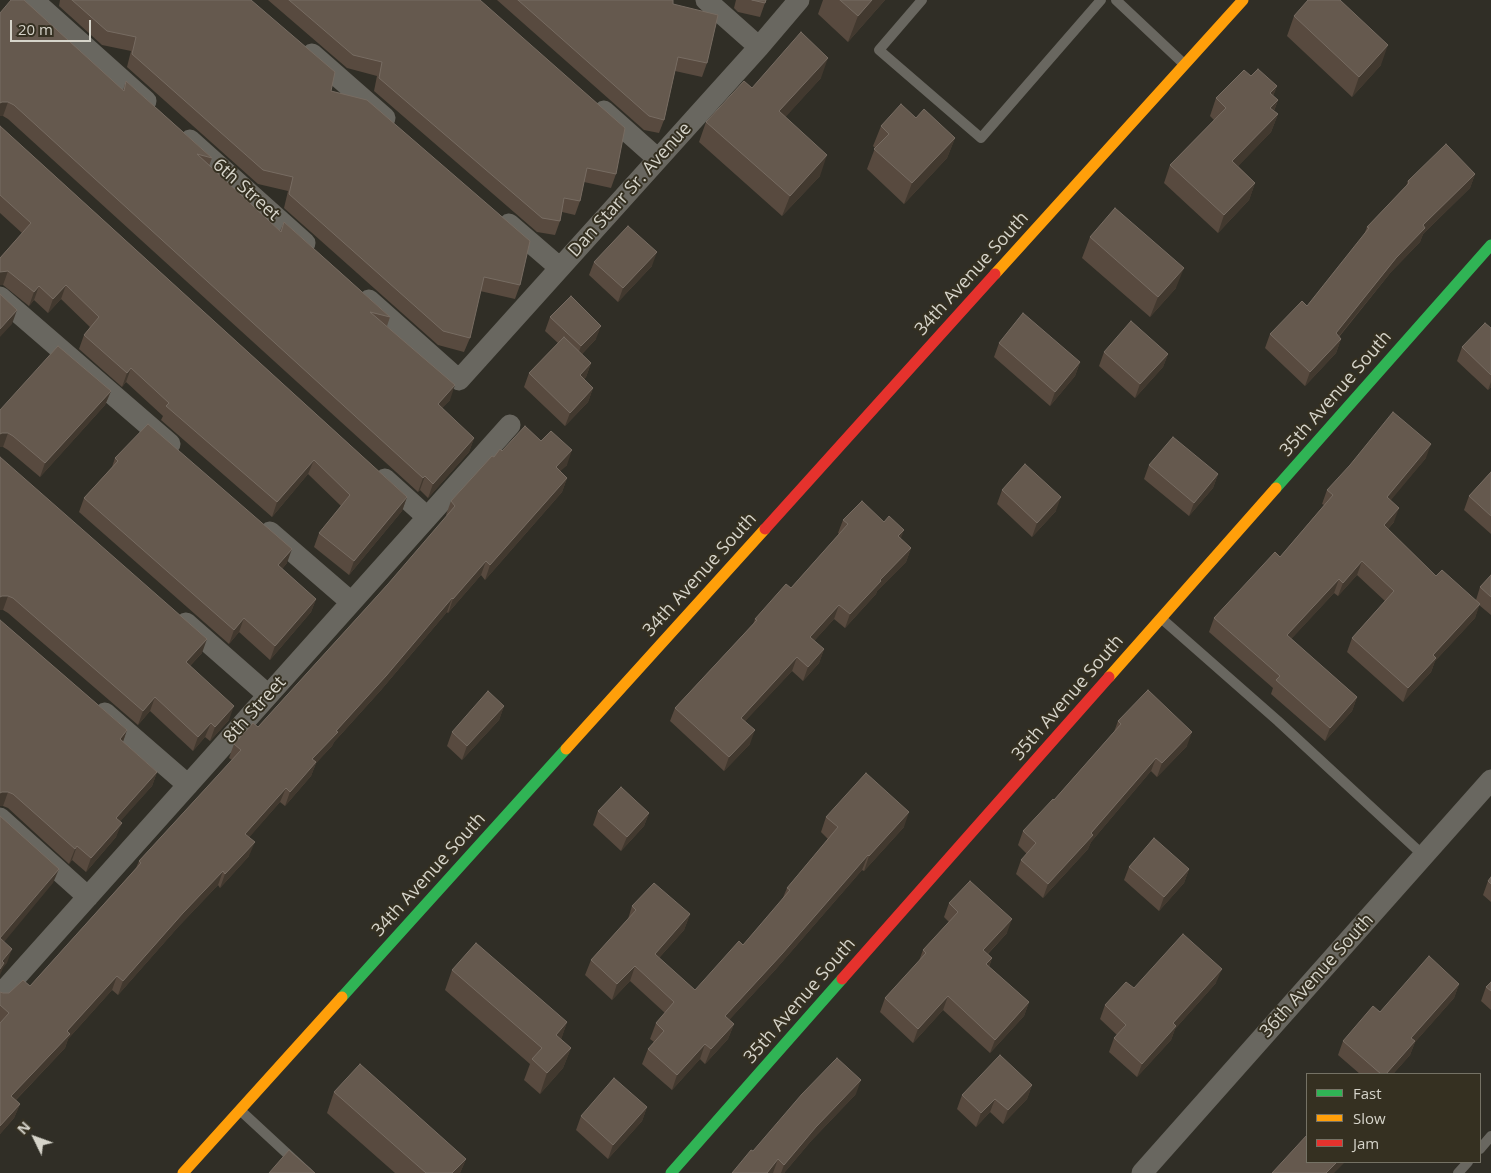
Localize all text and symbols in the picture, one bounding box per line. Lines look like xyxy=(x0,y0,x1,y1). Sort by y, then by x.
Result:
scale bar xyxy=(12,10,94,42)
text: 20 m xyxy=(18,19,53,39)
street label: Dan Starr Sr. Avenue xyxy=(564,118,696,262)
street label: 6th Street xyxy=(208,154,284,226)
street label: 34th Avenue South xyxy=(911,208,1033,340)
street label: 35th Avenue South xyxy=(1276,327,1396,461)
street label: 34th Avenue South xyxy=(639,509,761,641)
street label: 35th Avenue South xyxy=(1008,631,1128,765)
street label: 8th Street xyxy=(219,672,291,748)
street label: 34th Avenue South xyxy=(368,809,490,941)
street label: 36th Avenue South xyxy=(1256,910,1378,1042)
street label: 35th Avenue South xyxy=(740,934,860,1068)
legend xyxy=(1306,1073,1481,1163)
text: Fast xyxy=(1353,1083,1382,1103)
text: Slow xyxy=(1353,1108,1386,1128)
north arrow xyxy=(10,1113,60,1163)
text: N xyxy=(13,1117,34,1138)
text: Jam xyxy=(1353,1133,1379,1153)

